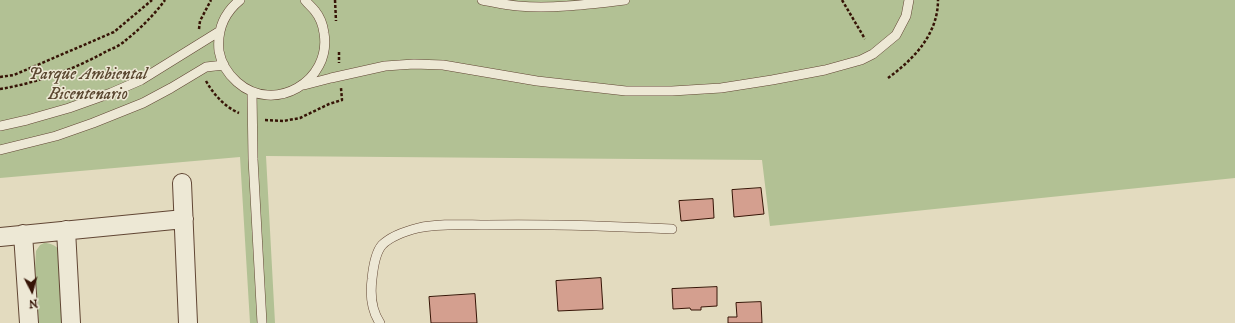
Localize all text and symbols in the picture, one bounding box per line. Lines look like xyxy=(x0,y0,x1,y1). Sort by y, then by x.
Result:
park label: Parque Ambiental Bicentenario xyxy=(29,65,147,105)
north arrow xyxy=(12,271,52,311)
text: N xyxy=(28,296,38,310)

